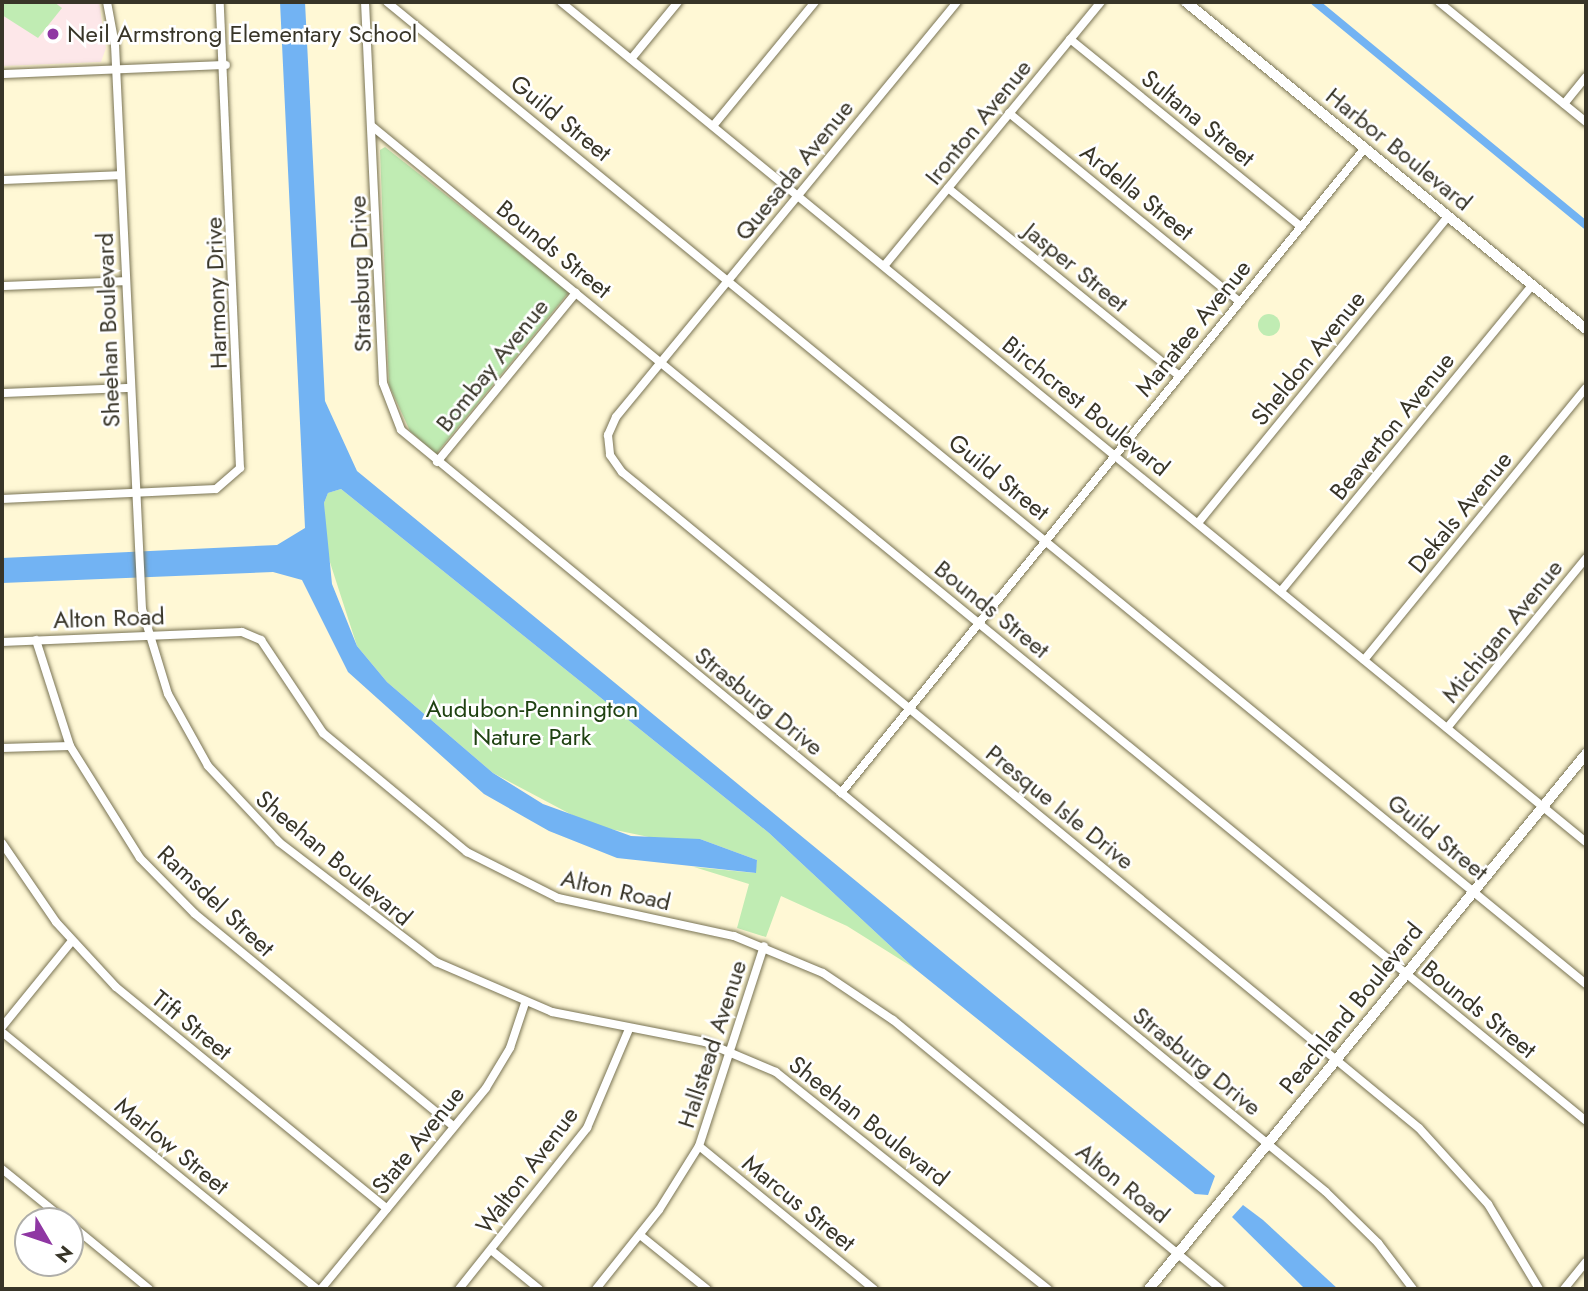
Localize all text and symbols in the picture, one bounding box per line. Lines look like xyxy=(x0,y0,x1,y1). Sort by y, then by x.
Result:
place label: Neil Armstrong Elementary School xyxy=(67,20,417,48)
marker: Neil Armstrong Elementary School xyxy=(45,26,61,42)
street label: Ironton Avenue xyxy=(919,54,1037,190)
street label: Sultana Street xyxy=(1136,64,1260,172)
street label: Guild Street xyxy=(505,69,617,167)
street label: Harbor Boulevard xyxy=(1320,81,1478,217)
street label: Quesada Avenue xyxy=(729,94,859,246)
street label: Ardella Street xyxy=(1075,138,1199,246)
street label: Bounds Street xyxy=(491,194,617,304)
street label: Strasburg Drive xyxy=(343,195,377,353)
street label: Harmony Drive xyxy=(199,216,233,370)
street label: Jasper Street xyxy=(1018,216,1134,318)
street label: Sheehan Boulevard xyxy=(90,232,126,428)
street label: Manatee Avenue xyxy=(1129,254,1257,402)
street label: Sheldon Avenue xyxy=(1245,285,1371,431)
street label: Bombay Avenue xyxy=(430,293,554,437)
street label: Birchcrest Boulevard xyxy=(997,330,1175,482)
street label: Beaverton Avenue xyxy=(1324,346,1460,506)
street label: Guild Street xyxy=(943,428,1055,526)
street label: Dekals Avenue xyxy=(1402,445,1518,579)
street label: Bounds Street xyxy=(929,554,1055,664)
street label: Michigan Avenue xyxy=(1435,554,1569,708)
street label: Alton Road xyxy=(53,602,165,634)
street label: Strasburg Drive xyxy=(689,640,829,762)
park label: Audubon-Pennington Nature Park xyxy=(426,695,638,751)
street label: Presque Isle Drive xyxy=(980,738,1140,876)
street label: Sheehan Boulevard xyxy=(250,784,418,932)
street label: Guild Street xyxy=(1382,788,1494,886)
street label: Ramsdel Street xyxy=(152,840,280,962)
street label: Alton Road xyxy=(558,863,674,917)
street label: Peachland Boulevard xyxy=(1273,917,1429,1099)
street label: Bounds Street xyxy=(1416,954,1542,1064)
street label: Hallstead Avenue xyxy=(671,956,753,1132)
street label: Tift Street xyxy=(146,984,238,1066)
street label: Strasburg Drive xyxy=(1127,1000,1267,1122)
street label: Sheehan Boulevard xyxy=(783,1050,955,1192)
street label: State Avenue xyxy=(366,1080,470,1200)
street label: Marlow Street xyxy=(109,1091,235,1201)
street label: Walton Avenue xyxy=(470,1101,584,1239)
street label: Alton Road xyxy=(1070,1137,1176,1229)
street label: Marcus Street xyxy=(737,1149,861,1257)
north arrow xyxy=(14,1207,84,1277)
text: N xyxy=(49,1240,79,1269)

